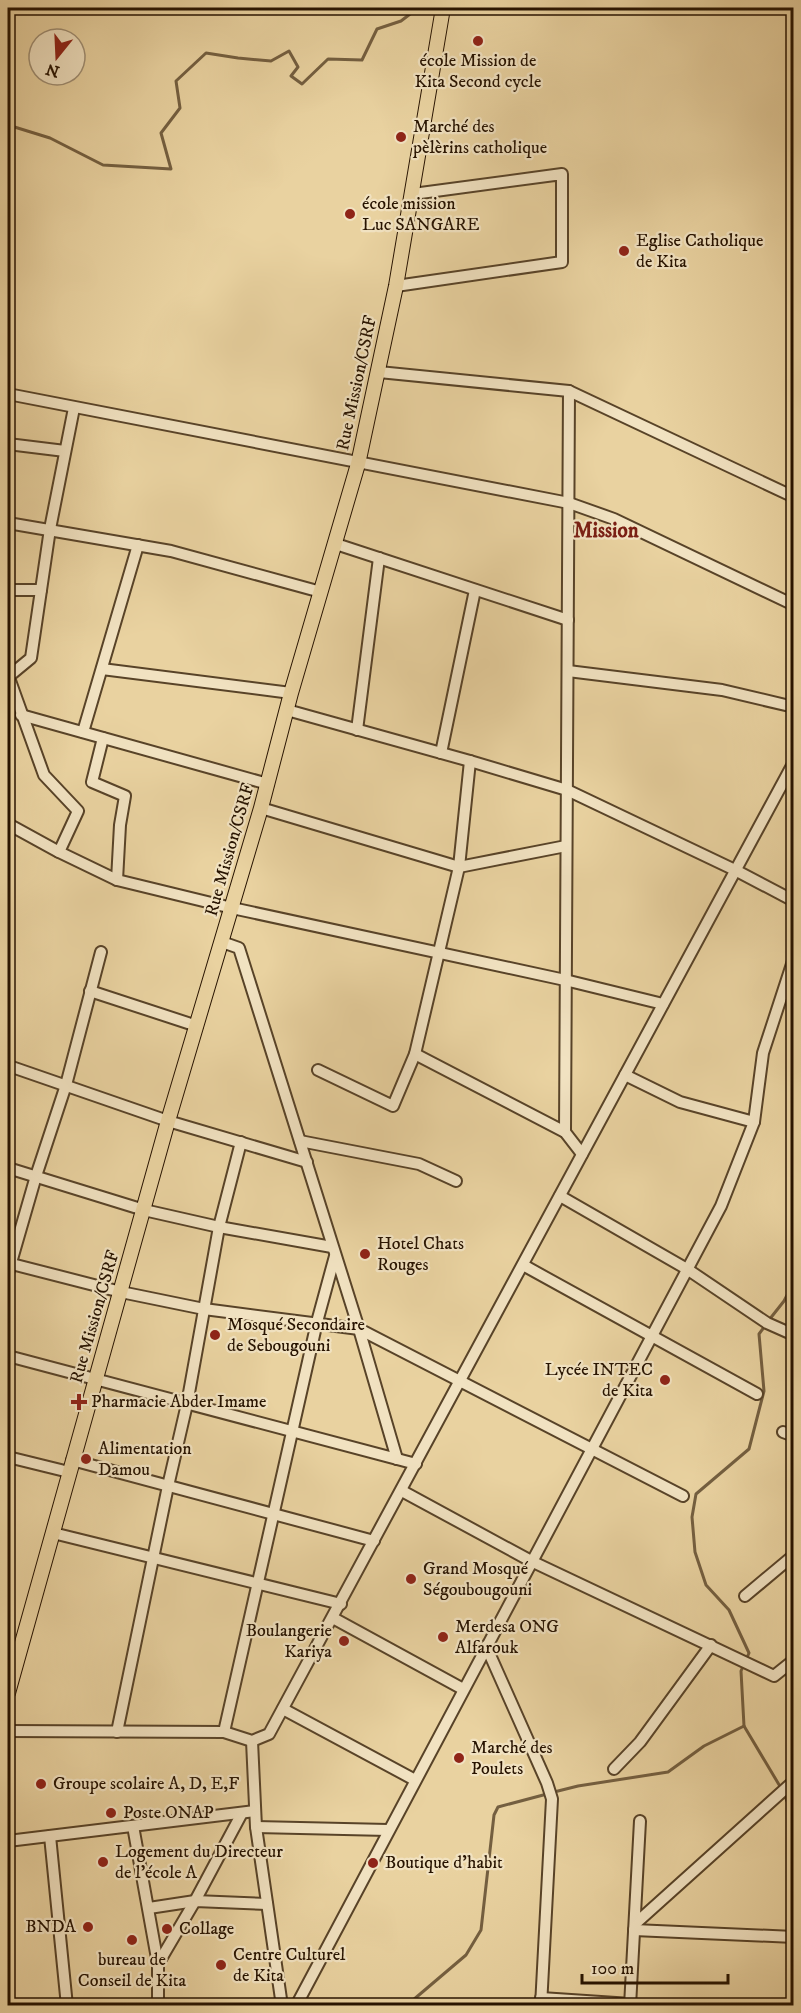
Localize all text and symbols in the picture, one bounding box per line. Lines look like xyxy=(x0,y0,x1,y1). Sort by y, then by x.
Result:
north arrow xyxy=(27,27,87,87)
marker: école Mission de Kita Second cycle xyxy=(471,34,485,48)
place label: école Mission de Kita Second cycle xyxy=(415,50,541,93)
text: N xyxy=(43,59,62,82)
place label: Marché des pèlèrins catholique xyxy=(412,116,547,159)
marker: Marché des pèlèrins catholique xyxy=(394,130,408,144)
place label: école mission Luc SANGARE xyxy=(362,193,480,236)
marker: école mission Luc SANGARE xyxy=(343,207,357,221)
place label: Eglise Catholique de Kita xyxy=(636,230,763,273)
marker: Eglise Catholique de Kita xyxy=(617,244,631,258)
street label: Rue Mission/CSRF xyxy=(332,314,382,452)
district label: Mission xyxy=(573,518,640,544)
street label: Rue Mission/CSRF xyxy=(201,781,259,919)
place label: Hotel Chats Rouges xyxy=(377,1233,464,1276)
marker: Hotel Chats Rouges xyxy=(358,1247,372,1261)
street label: Rue Mission/CSRF xyxy=(66,1248,124,1386)
place label: Mosqué Secondaire de Sebougouni xyxy=(227,1314,365,1357)
marker: Mosqué Secondaire de Sebougouni xyxy=(208,1328,222,1342)
place label: Lycée INTEC de Kita xyxy=(545,1359,653,1402)
marker: Lycée INTEC de Kita xyxy=(658,1373,672,1387)
place label: Pharmacie Abder Imame xyxy=(91,1391,267,1413)
marker: Pharmacie Abder Imame xyxy=(72,1395,86,1409)
place label: Alimentation Damou xyxy=(98,1438,192,1481)
marker: Alimentation Damou xyxy=(79,1452,93,1466)
place label: Grand Mosqué Ségoubougouni xyxy=(423,1558,532,1601)
marker: Grand Mosqué Ségoubougouni xyxy=(404,1572,418,1586)
place label: Merdesa ONG Alfarouk xyxy=(455,1616,559,1659)
place label: Boulangerie Kariya xyxy=(246,1620,332,1663)
marker: Merdesa ONG Alfarouk xyxy=(436,1630,450,1644)
marker: Boulangerie Kariya xyxy=(337,1634,351,1648)
place label: Marché des Poulets xyxy=(471,1737,553,1780)
marker: Marché des Poulets xyxy=(452,1751,466,1765)
place label: Groupe scolaire A, D, E,F xyxy=(53,1773,239,1795)
marker: Groupe scolaire A, D, E,F xyxy=(34,1777,48,1791)
place label: Poste ONAP xyxy=(123,1802,214,1824)
marker: Poste ONAP xyxy=(104,1806,118,1820)
place label: Logement du Directeur de l'école A xyxy=(115,1841,283,1884)
place label: Boutique d'habit xyxy=(385,1852,503,1874)
marker: Logement du Directeur de l'école A xyxy=(96,1855,110,1869)
marker: Boutique d'habit xyxy=(366,1856,380,1870)
place label: BNDA xyxy=(25,1916,77,1938)
place label: Collage xyxy=(179,1918,234,1940)
marker: BNDA xyxy=(81,1920,95,1934)
marker: Collage xyxy=(160,1922,174,1936)
marker: bureau de Conseil de Kita xyxy=(125,1933,139,1947)
place label: Centre Culturel de Kita xyxy=(233,1944,346,1987)
scale bar xyxy=(582,1947,728,1985)
place label: bureau de Conseil de Kita xyxy=(78,1949,187,1992)
marker: Centre Culturel de Kita xyxy=(214,1958,228,1972)
text: 100 m xyxy=(591,1958,634,1980)

